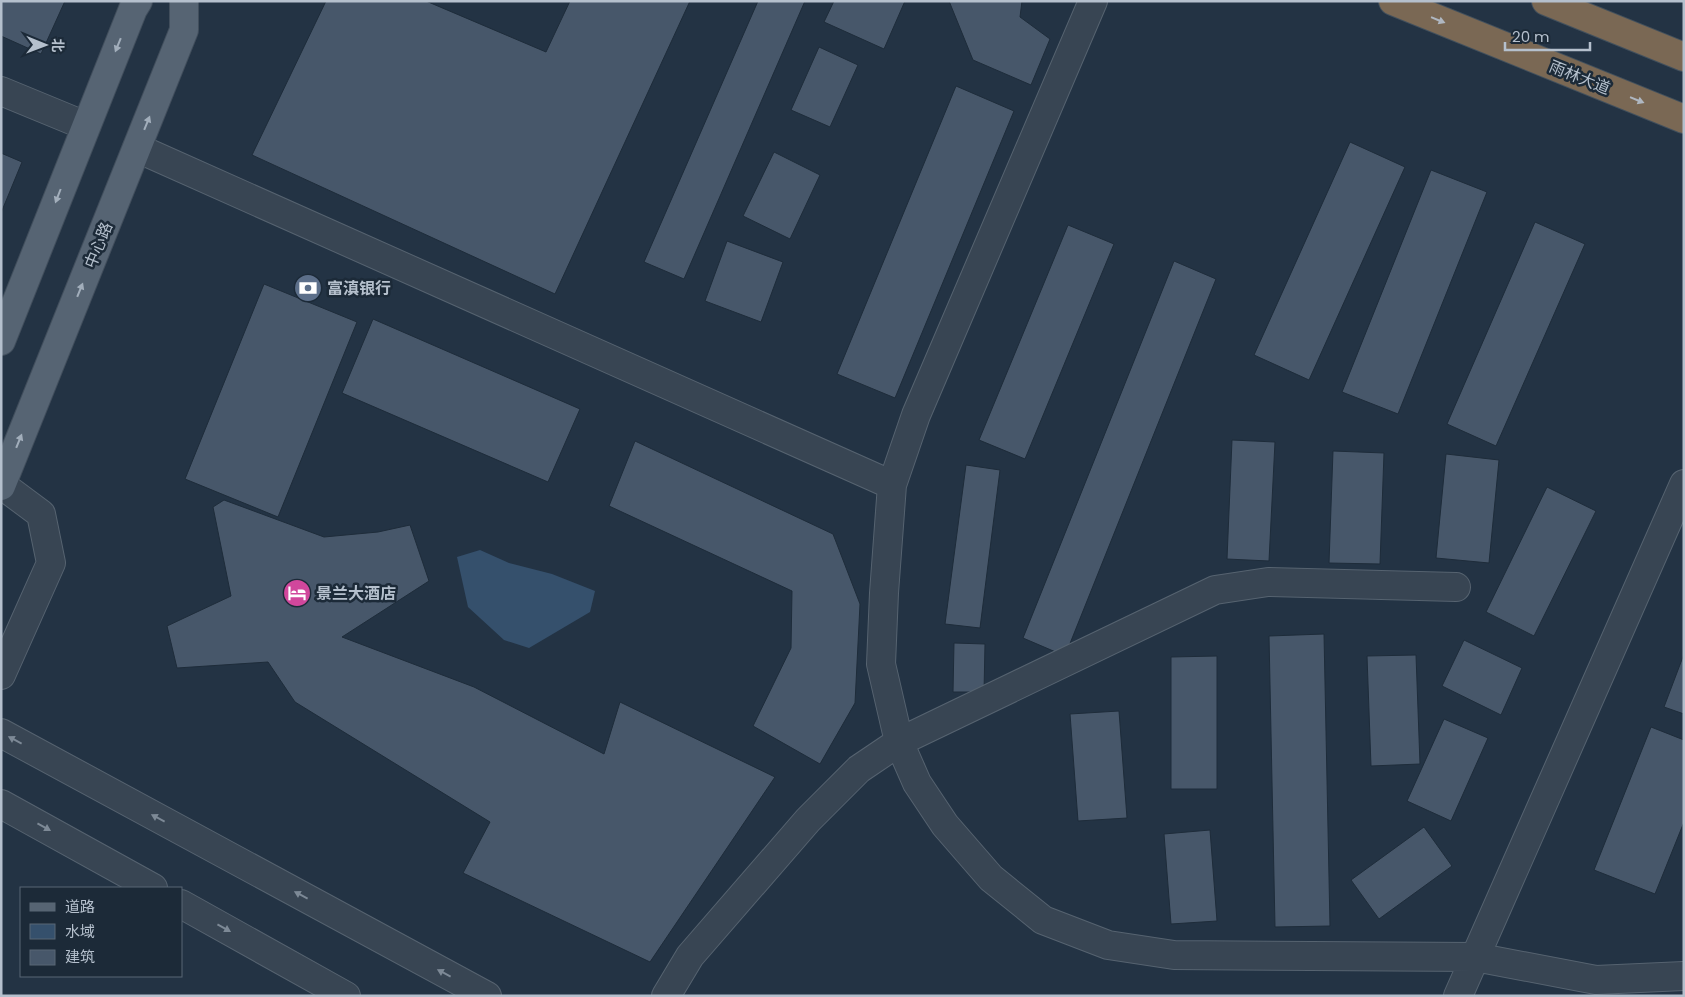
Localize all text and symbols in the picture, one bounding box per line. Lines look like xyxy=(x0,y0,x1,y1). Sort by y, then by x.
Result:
one-way arrow xyxy=(1431,16,1445,24)
north arrow xyxy=(20,20,70,70)
scale bar xyxy=(1505,20,1590,52)
text: 20 m xyxy=(1512,26,1550,47)
text: 北 xyxy=(48,38,68,52)
one-way arrow xyxy=(114,38,121,53)
street label: 雨林大道 xyxy=(1546,55,1614,100)
one-way arrow xyxy=(1630,97,1644,105)
one-way arrow xyxy=(143,115,151,130)
one-way arrow xyxy=(54,189,61,204)
street label: 中心路 xyxy=(79,219,118,272)
bank icon: 富滇银行 xyxy=(293,273,323,303)
place label: 富滇银行 xyxy=(327,277,391,300)
one-way arrow xyxy=(76,282,84,297)
one-way arrow xyxy=(16,434,24,448)
hotel icon: 景兰大酒店 xyxy=(282,578,312,608)
place label: 景兰大酒店 xyxy=(316,582,396,605)
one-way arrow xyxy=(8,736,23,744)
one-way arrow xyxy=(151,814,166,822)
one-way arrow xyxy=(37,823,50,832)
legend xyxy=(20,887,182,977)
one-way arrow xyxy=(294,891,308,899)
text: 道路 xyxy=(65,896,95,917)
text: 水域 xyxy=(65,921,95,942)
one-way arrow xyxy=(217,923,230,932)
text: 建筑 xyxy=(65,946,95,967)
one-way arrow xyxy=(437,968,451,977)

